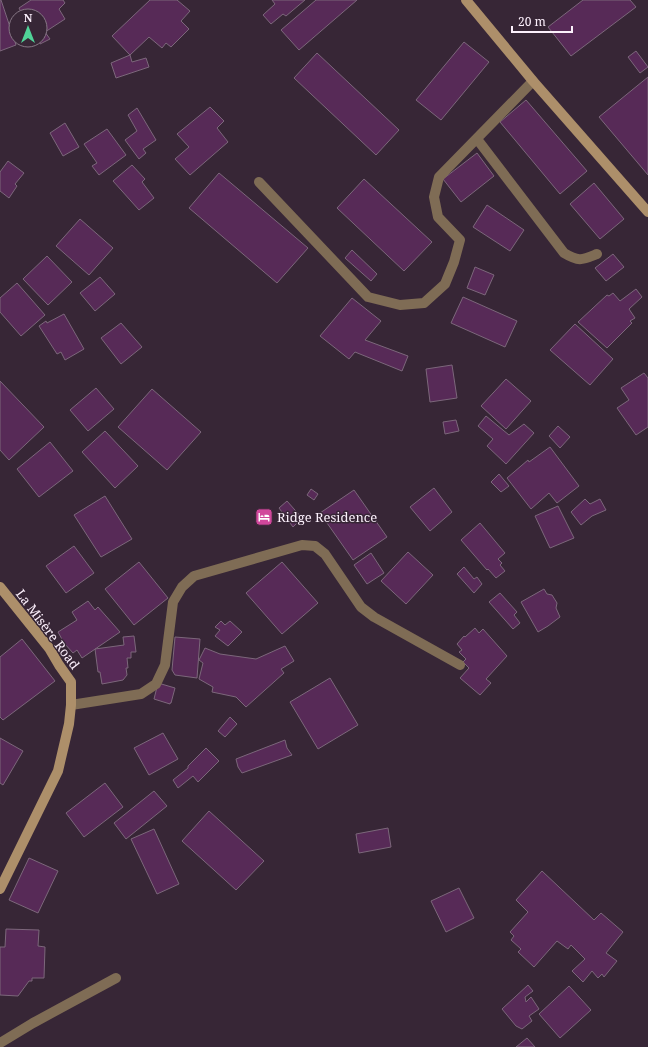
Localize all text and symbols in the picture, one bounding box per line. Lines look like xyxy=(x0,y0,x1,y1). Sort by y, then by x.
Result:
north arrow xyxy=(8,8,48,48)
scale bar xyxy=(512,8,572,34)
text: N xyxy=(24,10,33,25)
text: 20 m xyxy=(518,13,546,30)
hotel icon: Ridge Residence xyxy=(254,507,274,527)
place label: Ridge Residence xyxy=(277,508,377,526)
street label: La Misère Road xyxy=(12,585,84,673)

